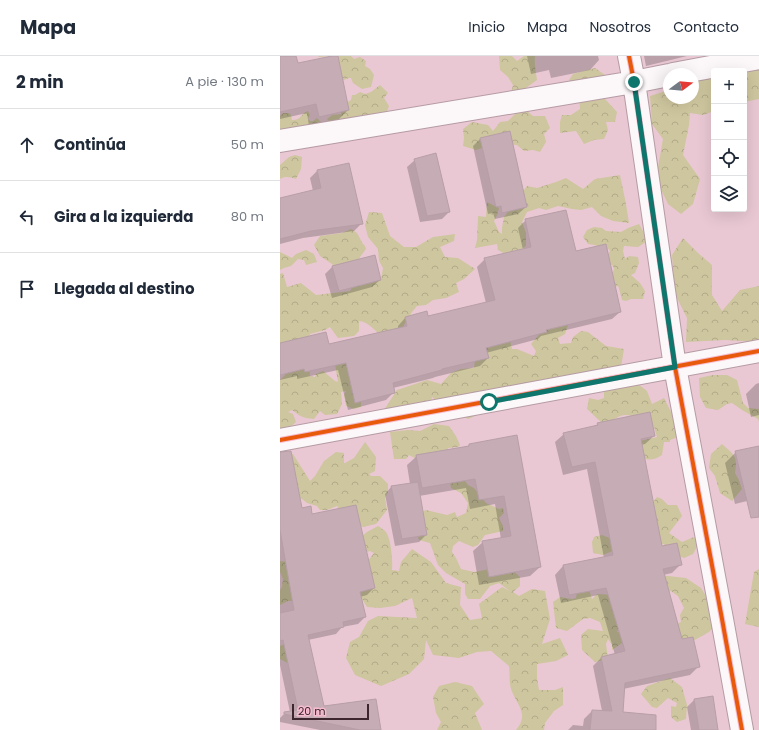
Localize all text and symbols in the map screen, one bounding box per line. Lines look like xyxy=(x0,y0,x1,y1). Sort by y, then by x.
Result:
text: Mapa xyxy=(20,14,76,41)
text: Inicio xyxy=(468,17,505,37)
text: Mapa xyxy=(527,17,568,37)
text: Nosotros xyxy=(590,17,651,37)
text: Contacto xyxy=(673,17,739,37)
north arrow xyxy=(663,68,699,104)
map controls xyxy=(711,68,747,212)
button: + xyxy=(711,68,747,104)
text: 2 min xyxy=(16,70,64,94)
text: A pie · 130 m xyxy=(185,72,264,91)
route end xyxy=(625,73,643,91)
button: − xyxy=(711,104,747,140)
icon: ahead xyxy=(16,134,38,156)
text: Continúa xyxy=(54,134,126,155)
text: 50 m xyxy=(231,135,264,154)
button: locate xyxy=(711,140,747,176)
button: layers xyxy=(711,176,747,212)
icon: left xyxy=(16,206,38,228)
text: Gira a la izquierda xyxy=(54,206,193,227)
text: 80 m xyxy=(231,207,264,226)
icon: arrive xyxy=(16,278,38,300)
text: Llegada al destino xyxy=(54,278,195,299)
route start xyxy=(480,393,498,411)
scale bar xyxy=(292,702,369,721)
text: 20 m xyxy=(298,703,326,719)

